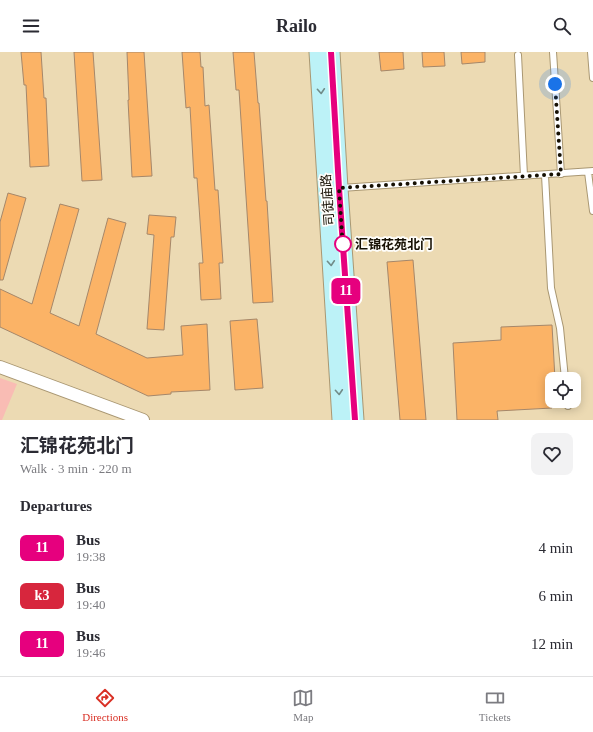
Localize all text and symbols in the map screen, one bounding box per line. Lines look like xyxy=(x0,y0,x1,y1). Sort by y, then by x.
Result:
icon: menu xyxy=(20,15,42,37)
icon: search xyxy=(551,15,573,37)
text: Railo xyxy=(276,16,317,36)
your location xyxy=(545,74,565,94)
one-way arrow xyxy=(316,88,325,94)
street label: 司徒庙路 xyxy=(318,173,337,226)
marker: 汇锦花苑北门 xyxy=(334,235,352,253)
place label: 汇锦花苑北门 xyxy=(355,237,433,252)
one-way arrow xyxy=(327,260,336,266)
line badge: 11 xyxy=(328,278,364,304)
text: 11 xyxy=(339,283,353,298)
map controls xyxy=(545,372,581,408)
button: locate xyxy=(545,372,581,408)
one-way arrow xyxy=(335,389,344,395)
button: heart xyxy=(531,433,573,475)
text: 汇锦花苑北门 xyxy=(20,435,134,456)
text: Walk · 3 min · 220 m xyxy=(20,461,132,476)
text: Departures xyxy=(20,498,92,514)
text: Bus xyxy=(76,532,100,548)
text: 11 xyxy=(35,540,49,555)
text: 4 min xyxy=(538,540,573,556)
text: 19:38 xyxy=(76,549,106,564)
text: Bus xyxy=(76,580,100,596)
text: k3 xyxy=(35,588,49,603)
text: 6 min xyxy=(538,588,573,604)
text: 19:40 xyxy=(76,597,106,612)
text: Bus xyxy=(76,628,100,644)
text: 11 xyxy=(35,636,49,651)
text: 12 min xyxy=(531,636,573,652)
text: 19:46 xyxy=(76,645,106,660)
tab: Directions xyxy=(82,687,128,723)
tab: Map xyxy=(292,687,314,723)
tab: Tickets xyxy=(479,687,511,723)

